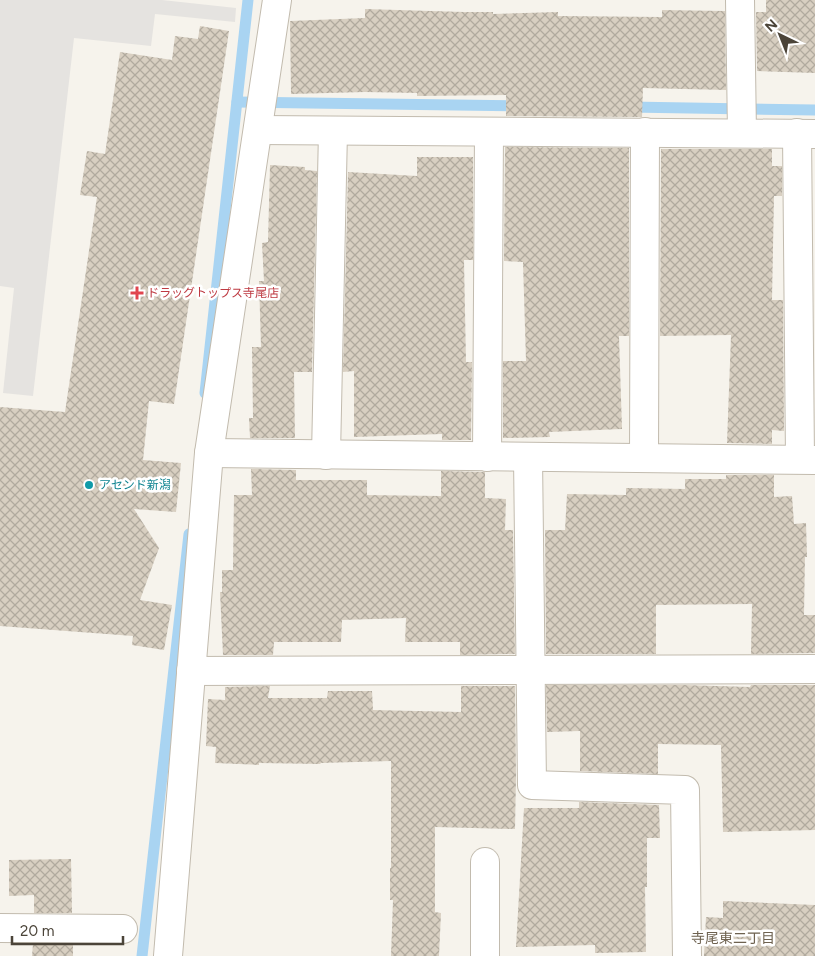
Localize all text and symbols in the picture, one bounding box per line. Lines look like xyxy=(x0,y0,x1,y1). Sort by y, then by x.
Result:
north arrow xyxy=(755,10,805,60)
text: N xyxy=(762,16,781,36)
place label: ドラッグトップス寺尾店 xyxy=(147,286,279,300)
marker: ドラッグトップス寺尾店 xyxy=(131,287,143,299)
place label: アセンド新潟 xyxy=(99,478,171,492)
marker: アセンド新潟 xyxy=(83,479,95,491)
scale bar xyxy=(12,914,124,946)
text: 20 m xyxy=(20,922,54,940)
district label: 寺尾東二丁目 xyxy=(691,930,775,947)

